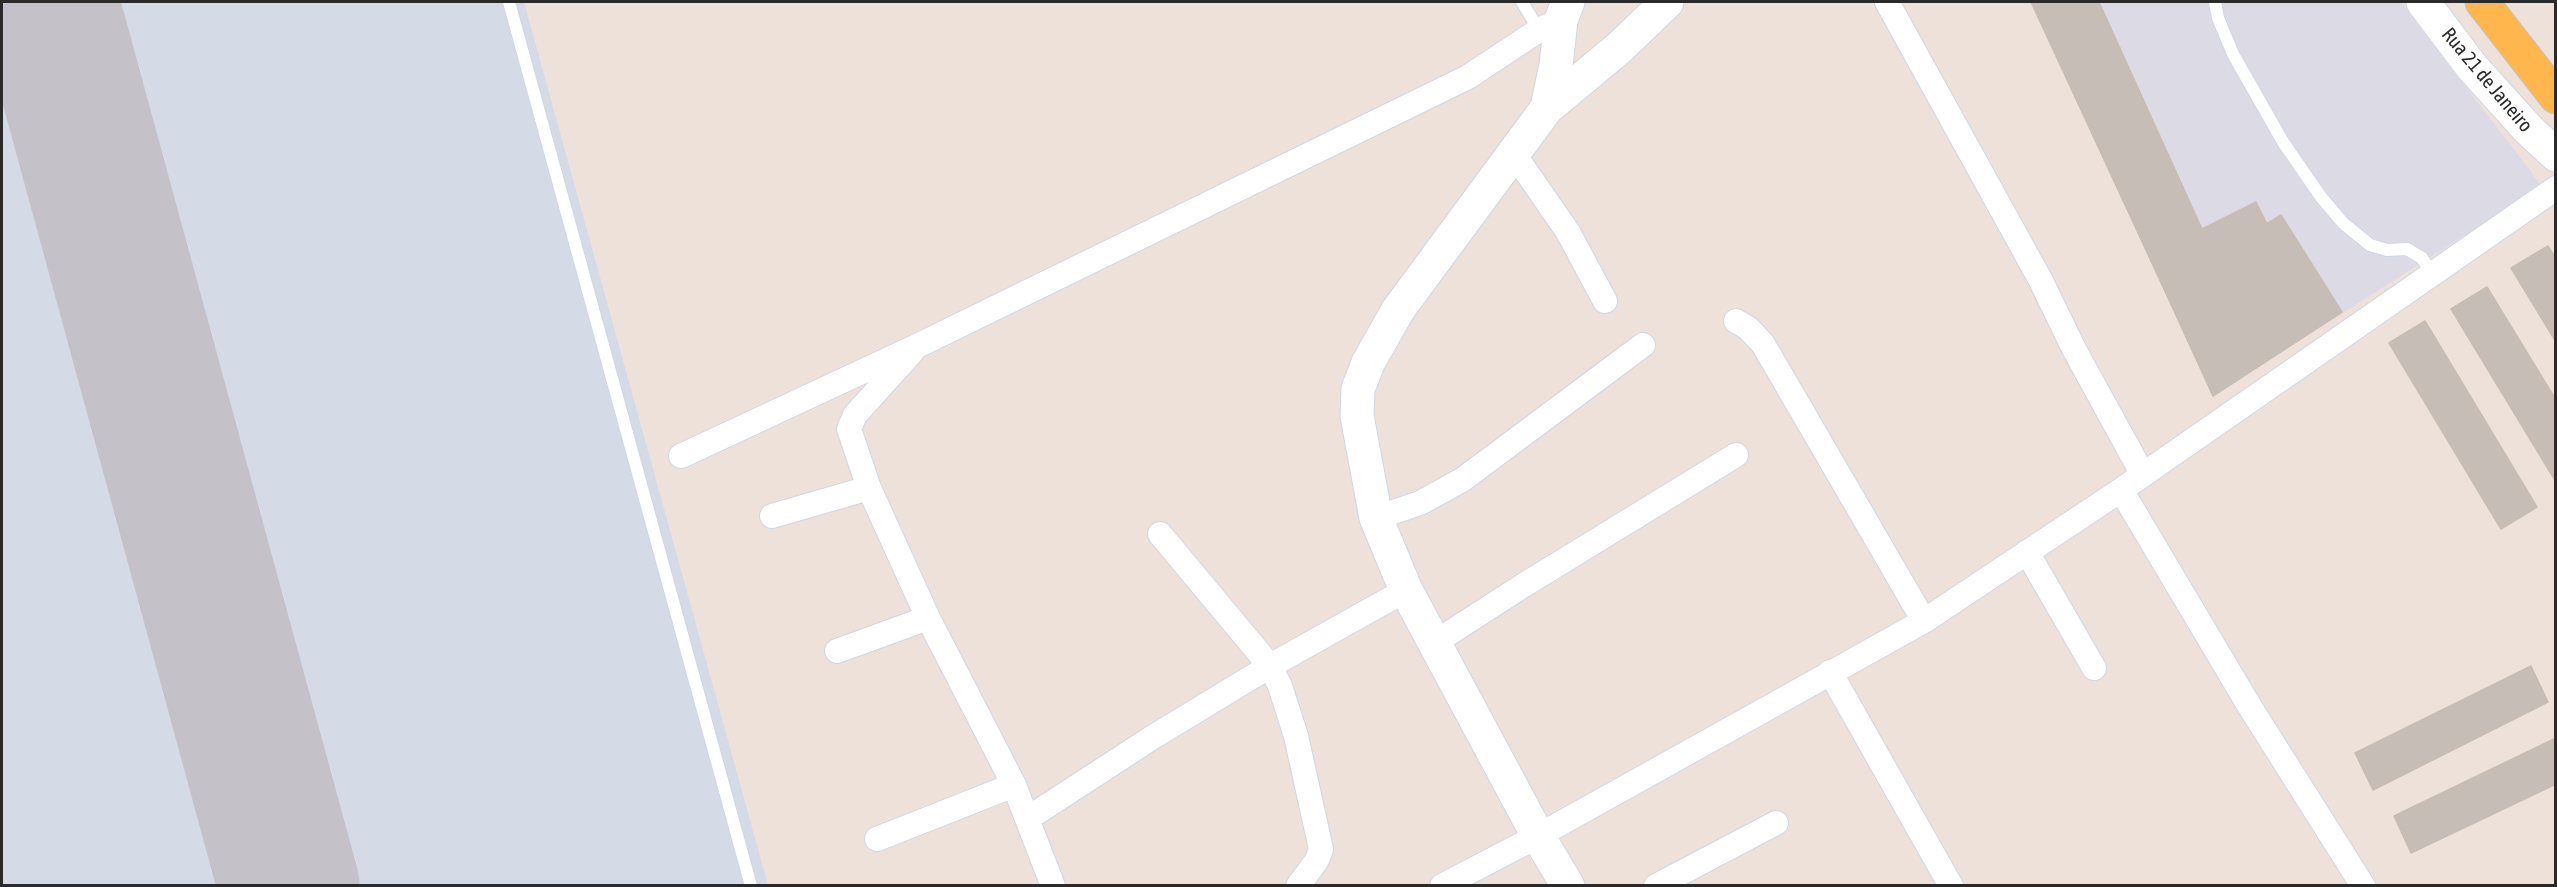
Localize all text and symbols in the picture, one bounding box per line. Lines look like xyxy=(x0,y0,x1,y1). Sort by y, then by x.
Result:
street label: Rua 21 de Janeiro xyxy=(2436,23,2538,137)

